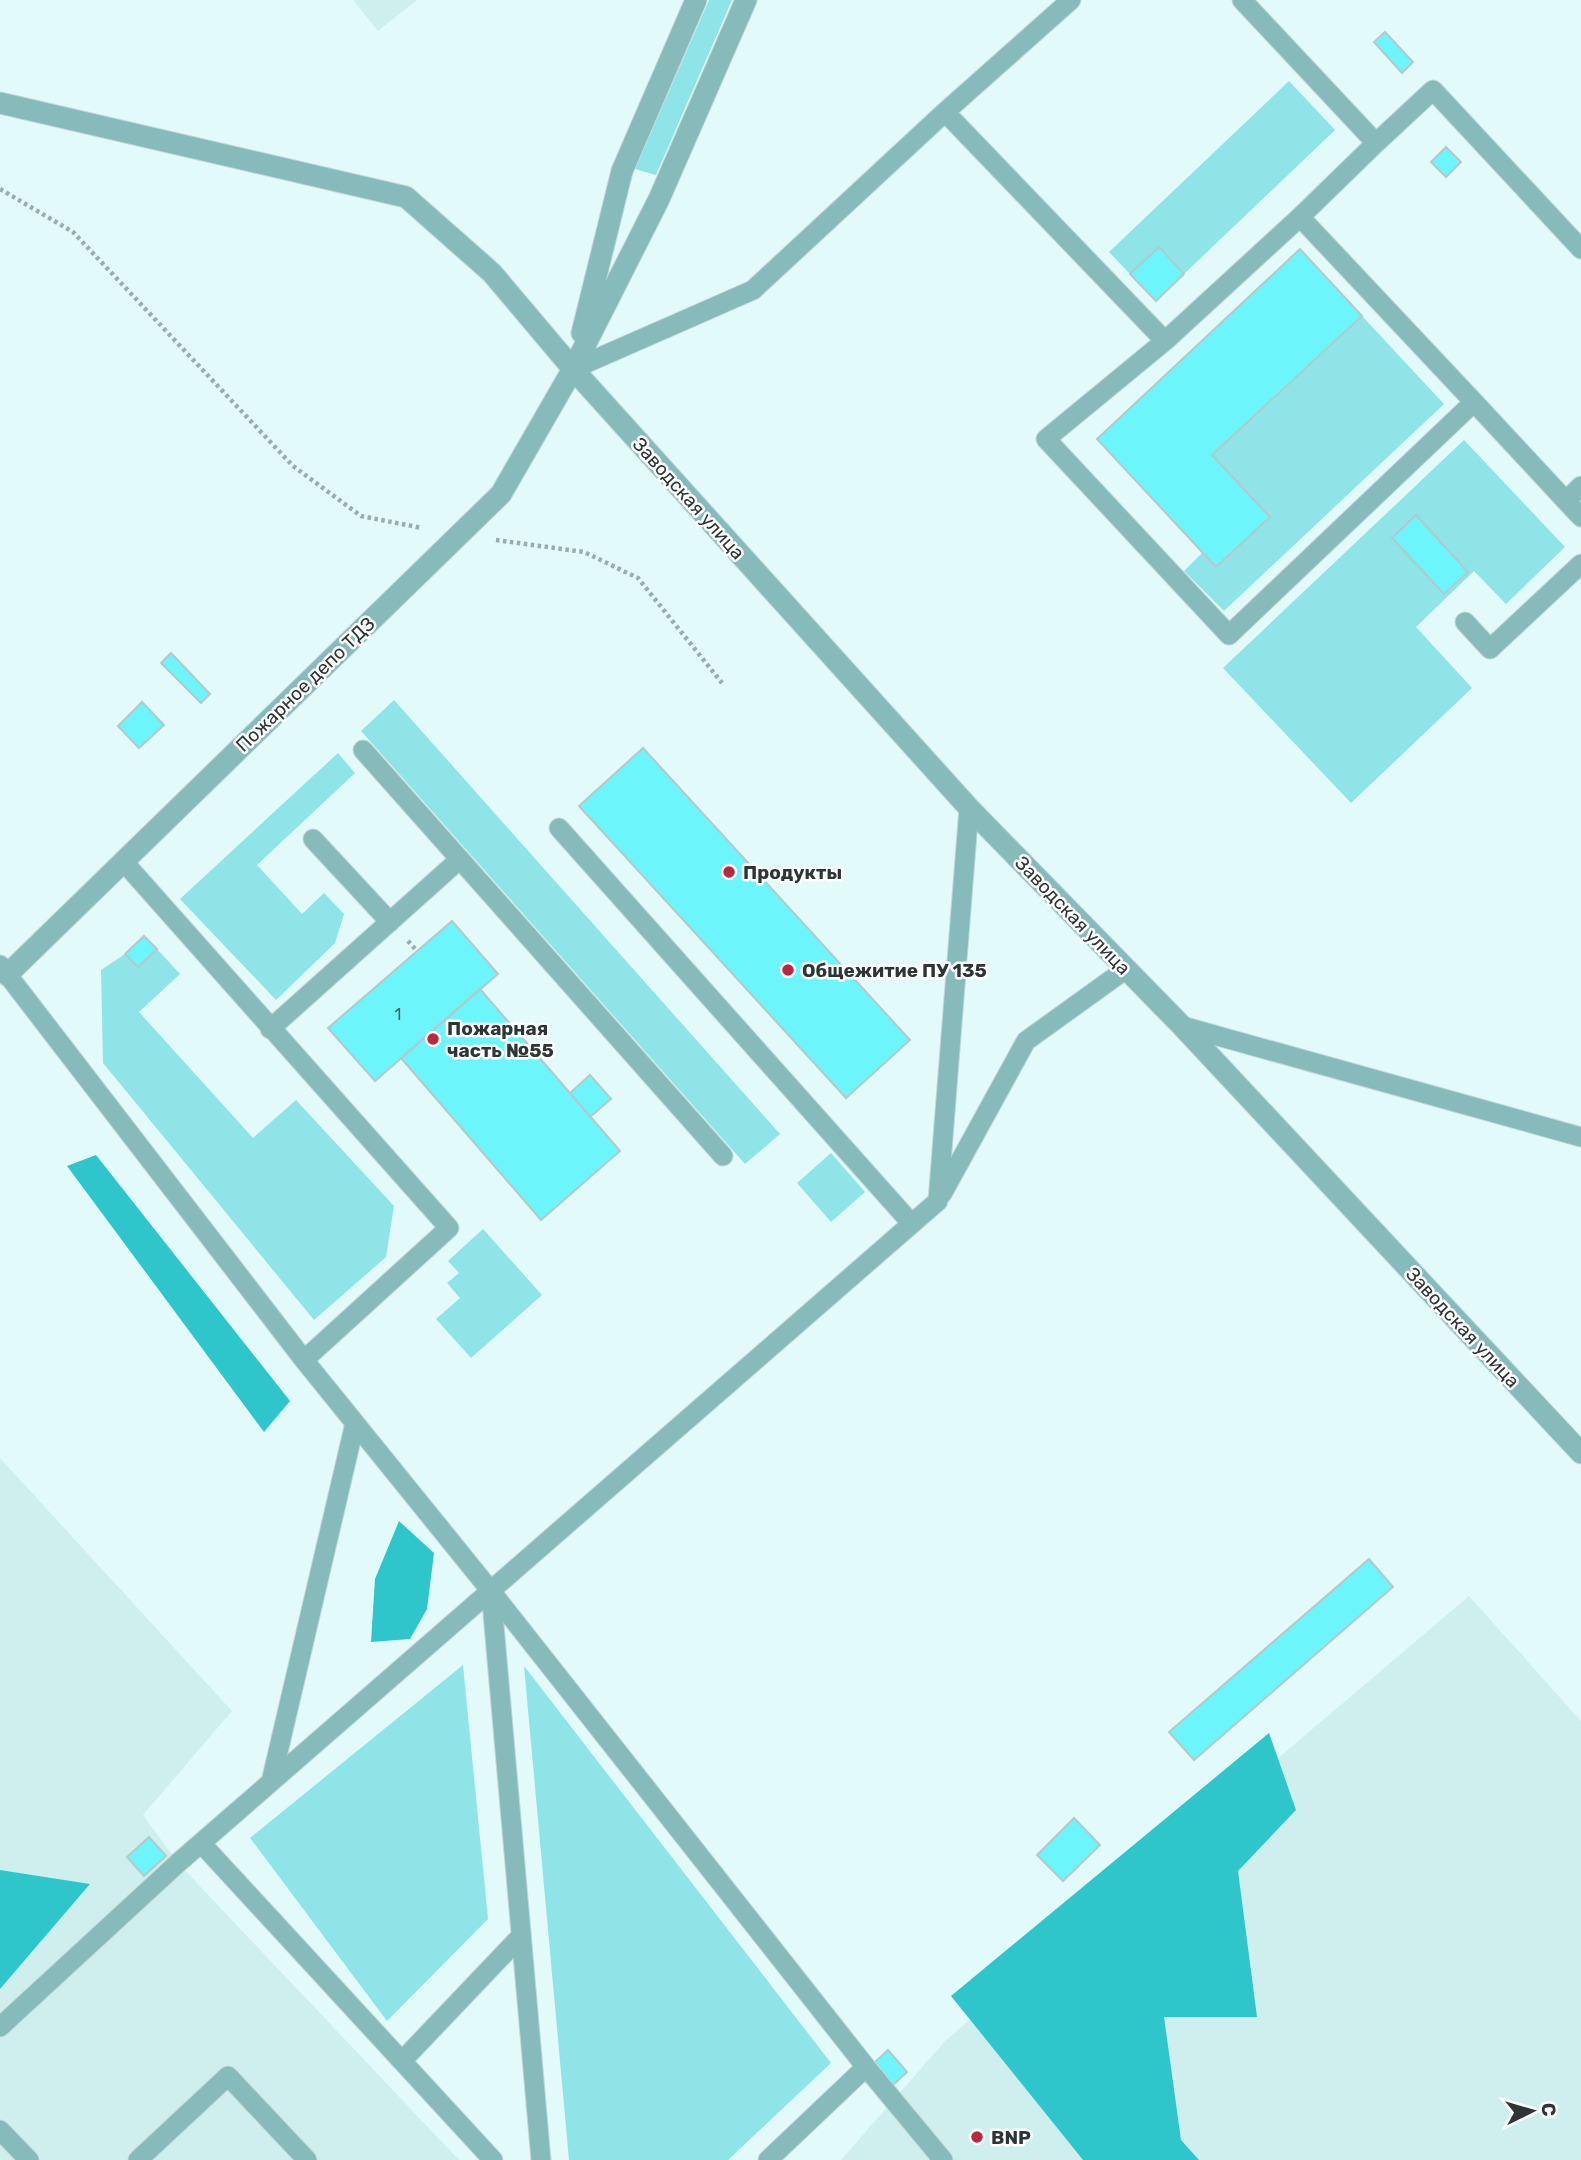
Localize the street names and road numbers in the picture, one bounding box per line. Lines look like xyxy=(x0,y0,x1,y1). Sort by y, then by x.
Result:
street label: Заводская улица xyxy=(628,433,749,564)
street label: Пожарное депо ТДЗ xyxy=(231,612,380,757)
street label: Заводская улица xyxy=(1010,851,1135,979)
street label: Заводская улица xyxy=(1401,1262,1524,1392)

